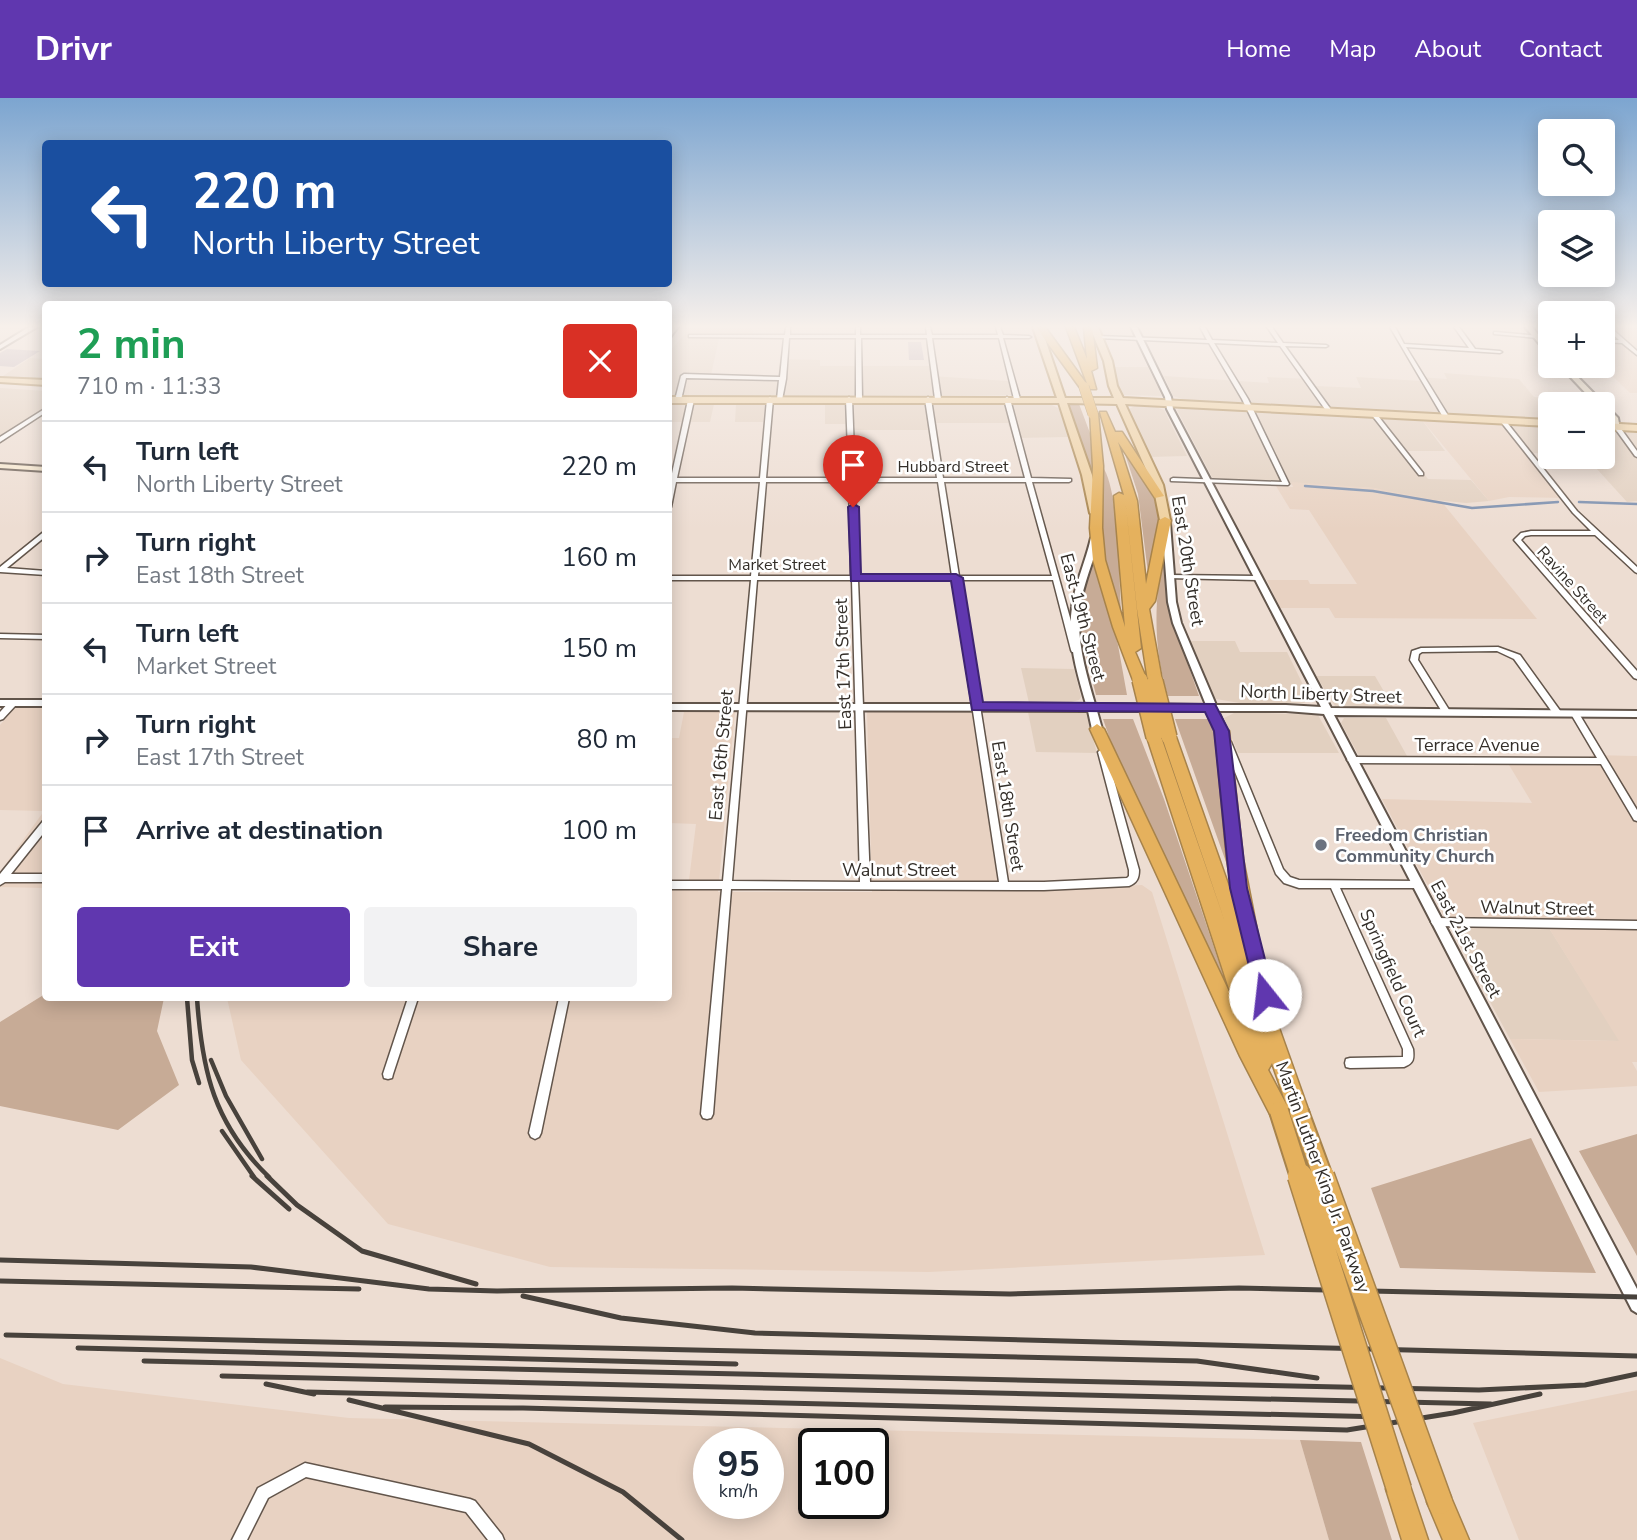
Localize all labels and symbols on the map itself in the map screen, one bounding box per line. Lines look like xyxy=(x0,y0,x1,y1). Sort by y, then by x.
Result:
pin xyxy=(823,435,883,507)
street label: Hubbard Street xyxy=(897,456,1009,478)
street label: East 20th Street xyxy=(1166,494,1210,628)
street label: Ravine Street xyxy=(1532,541,1613,628)
street label: East 19th Street xyxy=(1054,551,1112,684)
street label: Market Street xyxy=(728,554,826,576)
street label: East 17th Street xyxy=(829,597,857,730)
street label: North Liberty Street xyxy=(1240,679,1403,709)
street label: East 16th Street xyxy=(703,688,739,821)
street label: Terrace Avenue xyxy=(1415,733,1540,757)
street label: East 18th Street xyxy=(986,739,1030,873)
place label: Freedom Christian Community Church xyxy=(1335,823,1495,868)
marker: Freedom Christian Community Church xyxy=(1313,837,1329,853)
street label: Walnut Street xyxy=(842,858,957,882)
street label: East 21st Street xyxy=(1425,876,1507,1002)
street label: Walnut Street xyxy=(1480,895,1595,921)
street label: Springfield Court xyxy=(1354,905,1432,1041)
position arrow xyxy=(1228,958,1302,1032)
street label: Martin Luther King Jr. Parkway xyxy=(1270,1058,1376,1297)
speed limit sign: 100 xyxy=(798,1428,889,1519)

